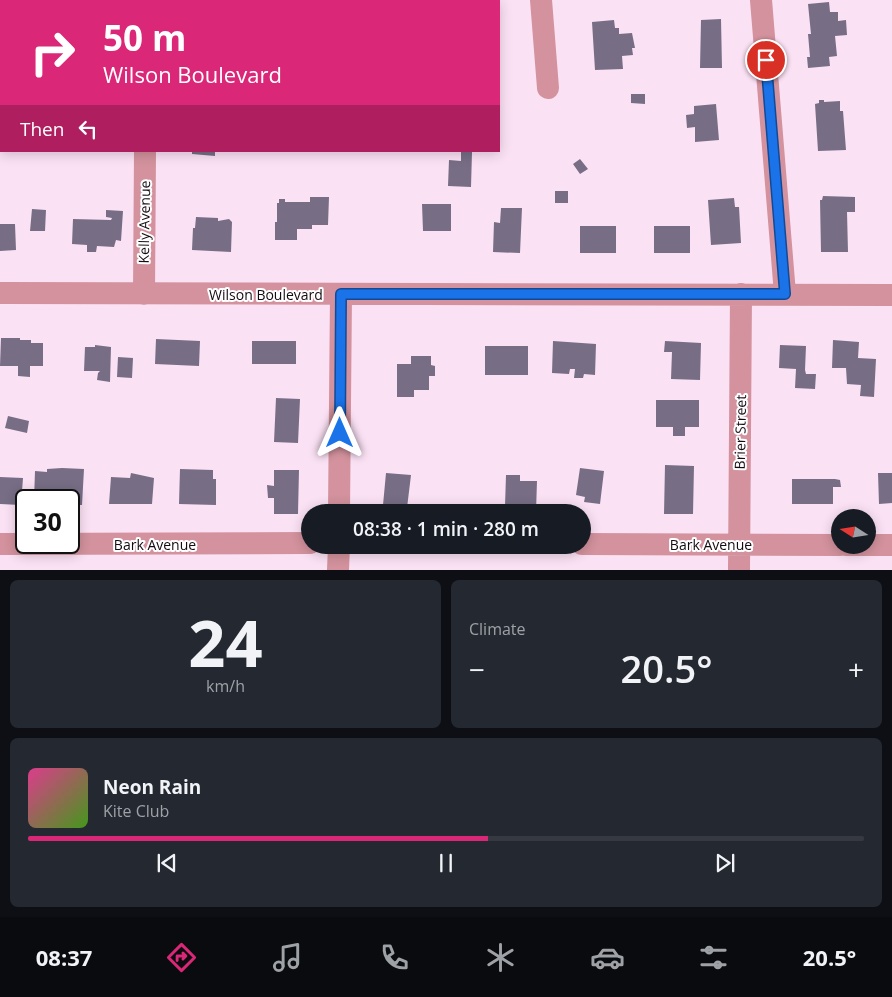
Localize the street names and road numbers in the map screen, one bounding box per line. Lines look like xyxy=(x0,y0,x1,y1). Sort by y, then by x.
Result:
street label: Kelly Avenue xyxy=(134,180,154,264)
street label: Wilson Boulevard xyxy=(209,285,323,304)
street label: Brier Street xyxy=(730,395,750,469)
street label: Bark Avenue xyxy=(114,535,196,554)
street label: Bark Avenue xyxy=(670,535,752,554)

